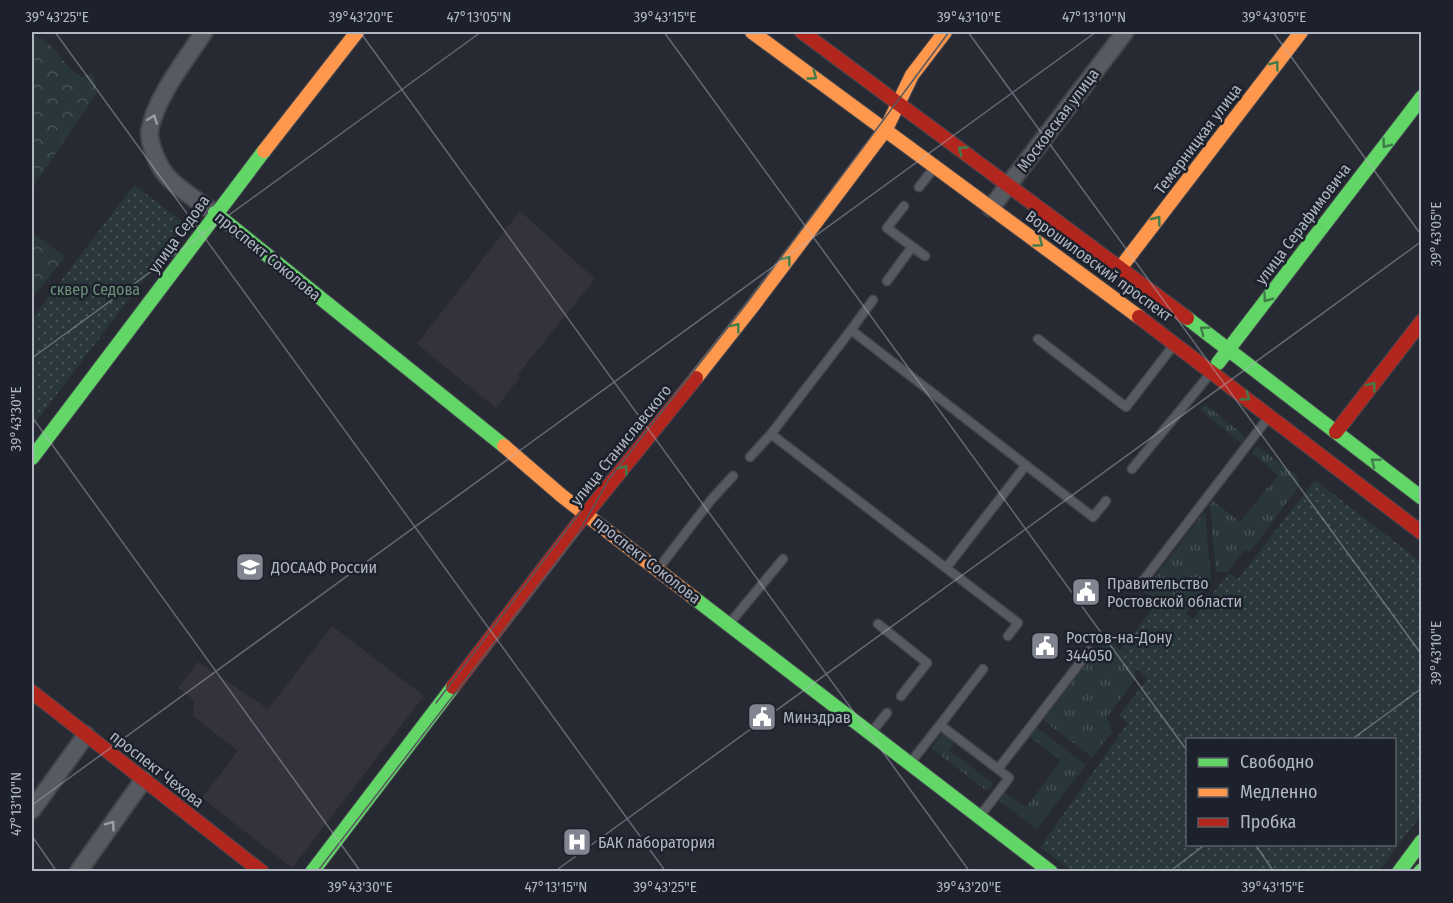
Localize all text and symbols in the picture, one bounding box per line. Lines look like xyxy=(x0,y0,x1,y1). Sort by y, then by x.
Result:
text: 39°43'25"E xyxy=(25,8,89,26)
text: 39°43'20"E xyxy=(329,8,393,26)
text: 47°13'05"N xyxy=(447,8,511,26)
text: 39°43'15"E xyxy=(634,8,696,26)
text: 39°43'10"E xyxy=(937,8,1001,26)
text: 47°13'10"N xyxy=(1062,8,1126,26)
text: 39°43'05"E xyxy=(1242,8,1306,26)
one-way arrow xyxy=(1268,61,1279,72)
street label: Московская улица xyxy=(1013,65,1103,175)
one-way arrow xyxy=(806,69,817,80)
street label: Темерницкая улица xyxy=(1150,80,1246,198)
one-way arrow xyxy=(146,115,158,126)
one-way arrow xyxy=(1382,137,1393,148)
one-way arrow xyxy=(958,146,969,157)
street label: улица Серафимовича xyxy=(1251,160,1355,288)
street label: улица Седова xyxy=(144,191,214,277)
text: 39°43'05"E xyxy=(1427,202,1445,266)
street label: Ворошиловский проспект xyxy=(1022,206,1176,326)
street label: проспект Соколова xyxy=(211,208,325,305)
one-way arrow xyxy=(1149,216,1160,227)
one-way arrow xyxy=(1032,235,1043,246)
one-way arrow xyxy=(780,256,791,267)
park label: сквер Седова xyxy=(50,280,140,299)
one-way arrow xyxy=(1264,292,1275,303)
one-way arrow xyxy=(729,323,740,334)
one-way arrow xyxy=(1200,327,1211,338)
street label: улица Станиславского xyxy=(566,381,676,509)
one-way arrow xyxy=(1364,381,1375,392)
text: 39°43'30"E xyxy=(7,387,25,451)
one-way arrow xyxy=(1239,389,1250,400)
one-way arrow xyxy=(1371,459,1382,470)
one-way arrow xyxy=(616,465,627,476)
street label: проспект Соколова xyxy=(590,512,704,608)
school or university icon: ДОСААФ России xyxy=(234,551,266,583)
place label: ДОСААФ России xyxy=(270,558,377,577)
place label: Правительство Ростовской области xyxy=(1107,574,1242,611)
public building icon: Правительство Ростовской области xyxy=(1070,576,1102,608)
text: 39°43'10"E xyxy=(1427,621,1445,685)
place label: Ростов-на-Дону 344050 xyxy=(1066,628,1173,665)
public building icon: Ростов-на-Дону 344050 xyxy=(1029,630,1061,662)
public building icon: Минздрав xyxy=(746,701,778,733)
place label: Минздрав xyxy=(783,708,851,727)
street label: проспект Чехова xyxy=(106,726,208,812)
legend xyxy=(1186,738,1396,846)
text: Свободно xyxy=(1240,751,1314,773)
text: 47°13'10"N xyxy=(7,772,25,836)
text: Медленно xyxy=(1240,781,1318,803)
text: Пробка xyxy=(1240,811,1296,833)
one-way arrow xyxy=(104,821,115,832)
hospital icon: БАК лаборатория xyxy=(561,826,593,858)
place label: БАК лаборатория xyxy=(598,833,715,852)
text: 39°43'30"E xyxy=(328,878,392,896)
text: 47°13'15"N xyxy=(525,878,587,896)
text: 39°43'25"E xyxy=(633,878,697,896)
text: 39°43'20"E xyxy=(937,878,1001,896)
text: 39°43'15"E xyxy=(1242,878,1304,896)

